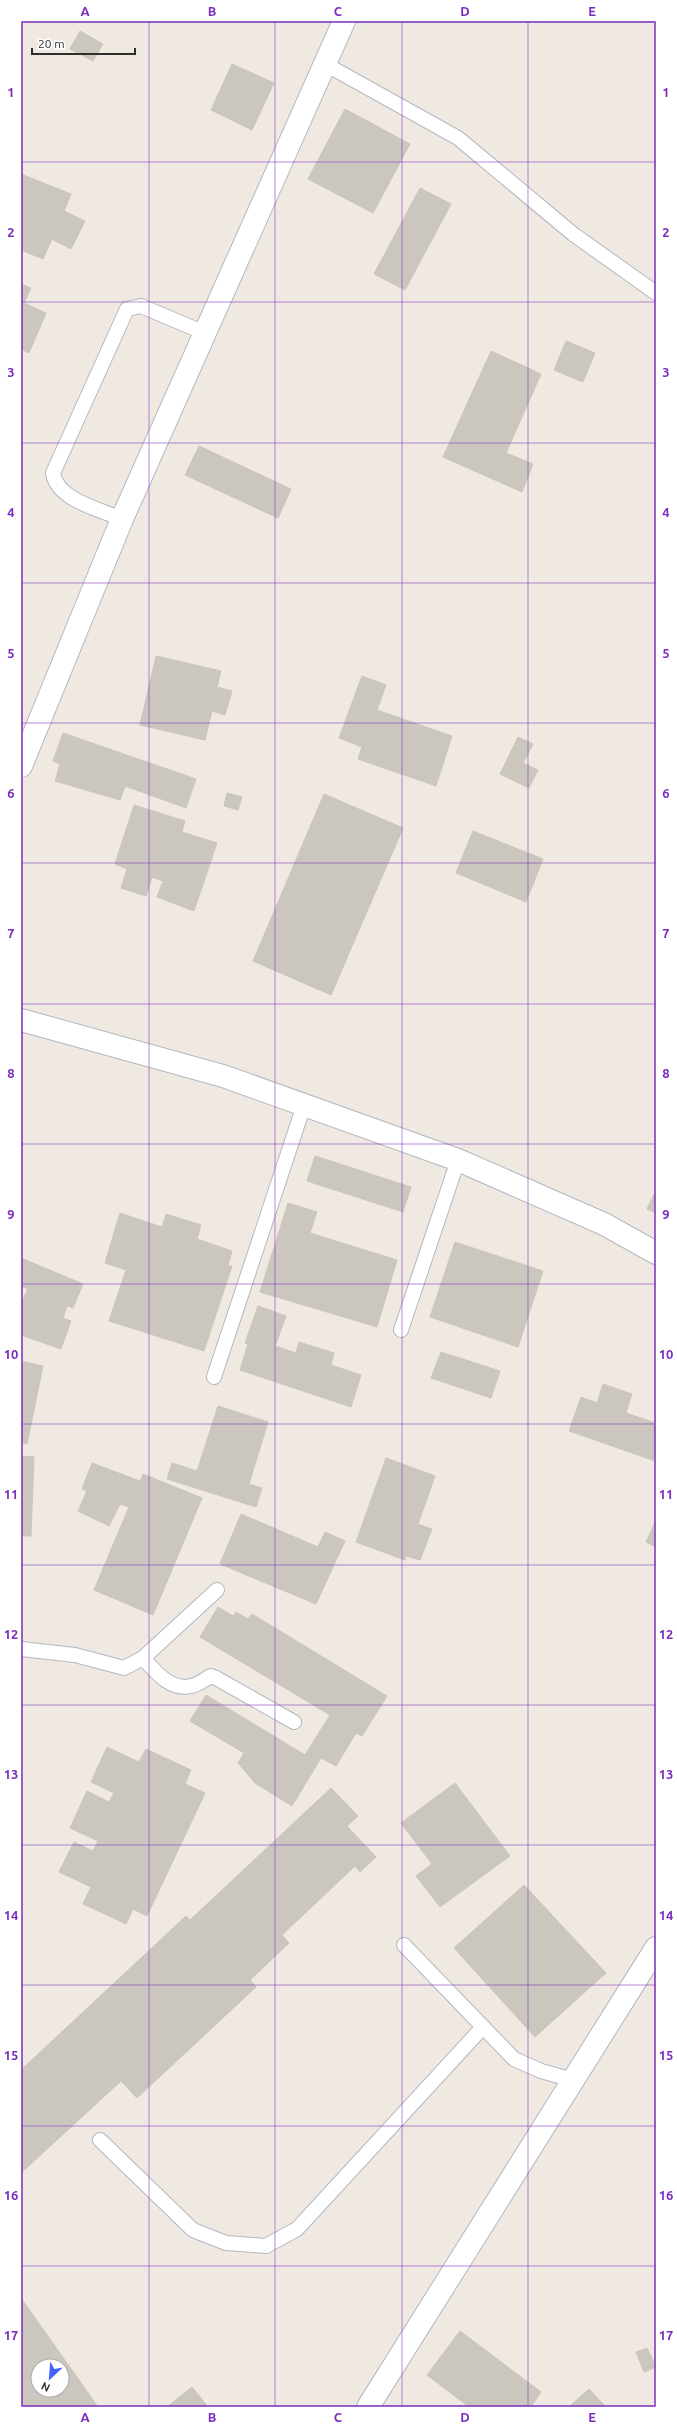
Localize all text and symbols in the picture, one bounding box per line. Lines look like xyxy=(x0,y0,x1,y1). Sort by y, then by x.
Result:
text: A xyxy=(80,4,90,18)
text: B xyxy=(208,4,217,18)
text: C xyxy=(334,4,343,18)
text: D xyxy=(460,4,470,18)
text: E xyxy=(588,4,596,18)
scale bar xyxy=(32,30,135,56)
text: 20 m xyxy=(38,37,65,50)
text: 1 xyxy=(7,85,15,99)
text: 1 xyxy=(662,85,670,99)
text: 2 xyxy=(7,225,15,239)
text: 2 xyxy=(662,225,670,239)
text: 3 xyxy=(7,365,15,379)
text: 3 xyxy=(662,365,670,379)
text: 4 xyxy=(7,505,15,519)
text: 4 xyxy=(662,505,670,519)
text: 5 xyxy=(7,646,15,660)
text: 5 xyxy=(662,646,670,660)
text: 6 xyxy=(7,786,15,800)
text: 6 xyxy=(662,786,670,800)
text: 7 xyxy=(7,926,15,940)
text: 7 xyxy=(662,926,670,940)
text: 8 xyxy=(7,1066,15,1080)
text: 8 xyxy=(662,1066,670,1080)
text: 9 xyxy=(7,1207,15,1221)
text: 9 xyxy=(662,1207,670,1221)
text: 10 xyxy=(4,1347,18,1361)
text: 10 xyxy=(659,1347,673,1361)
text: 11 xyxy=(4,1487,18,1501)
text: 11 xyxy=(659,1487,673,1501)
text: 12 xyxy=(4,1627,18,1641)
text: 12 xyxy=(659,1627,673,1641)
text: 13 xyxy=(4,1767,18,1781)
text: 13 xyxy=(659,1767,673,1781)
text: 14 xyxy=(4,1908,18,1922)
text: 14 xyxy=(659,1908,673,1922)
text: 15 xyxy=(4,2048,18,2062)
text: 15 xyxy=(659,2048,673,2062)
text: 16 xyxy=(4,2188,18,2202)
text: 16 xyxy=(659,2188,673,2202)
text: 17 xyxy=(4,2328,18,2342)
text: 17 xyxy=(659,2328,673,2342)
north arrow xyxy=(30,2358,70,2398)
text: N xyxy=(39,2380,52,2394)
text: A xyxy=(80,2410,90,2424)
text: B xyxy=(208,2410,217,2424)
text: C xyxy=(334,2410,343,2424)
text: D xyxy=(460,2410,470,2424)
text: E xyxy=(588,2410,596,2424)

